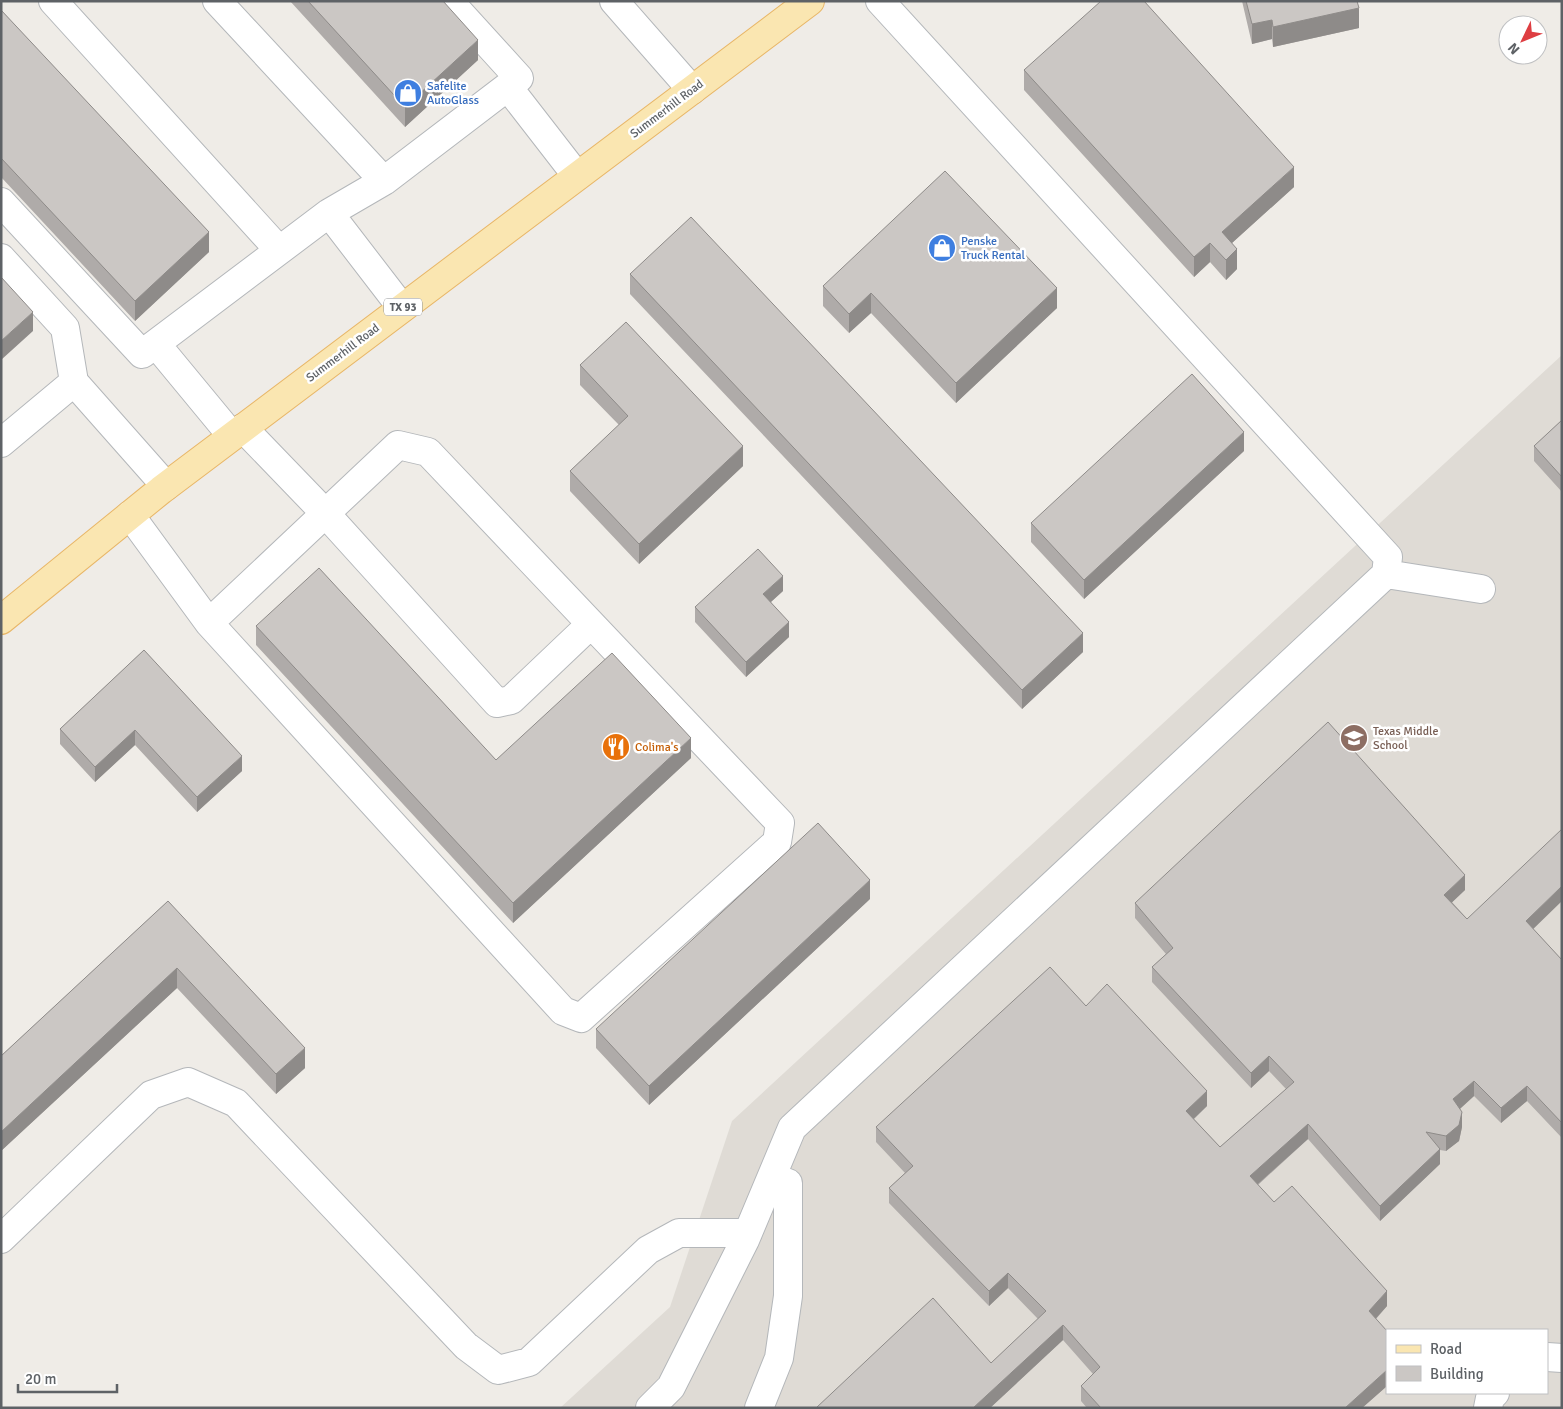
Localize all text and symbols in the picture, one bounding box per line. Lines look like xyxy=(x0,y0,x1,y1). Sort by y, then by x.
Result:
north arrow xyxy=(1498,15,1548,65)
text: N xyxy=(1504,39,1523,58)
street label: Summerhill Road xyxy=(627,77,707,141)
shop icon: Safelite AutoGlass xyxy=(393,78,423,108)
place label: Safelite AutoGlass xyxy=(427,79,479,108)
shop icon: Penske Truck Rental xyxy=(927,233,957,263)
place label: Penske Truck Rental xyxy=(961,234,1025,263)
road number: TX 93 xyxy=(384,298,422,316)
street label: Summerhill Road xyxy=(303,321,383,385)
school or university icon: Texas Middle School xyxy=(1339,723,1369,753)
place label: Texas Middle School xyxy=(1373,724,1438,753)
restaurant icon: Colima's xyxy=(601,732,631,762)
place label: Colima's xyxy=(635,740,678,755)
legend xyxy=(1386,1329,1548,1394)
text: Road xyxy=(1430,1340,1462,1358)
scale bar xyxy=(18,1362,116,1394)
text: Building xyxy=(1430,1365,1484,1383)
text: 20 m xyxy=(25,1370,56,1388)

